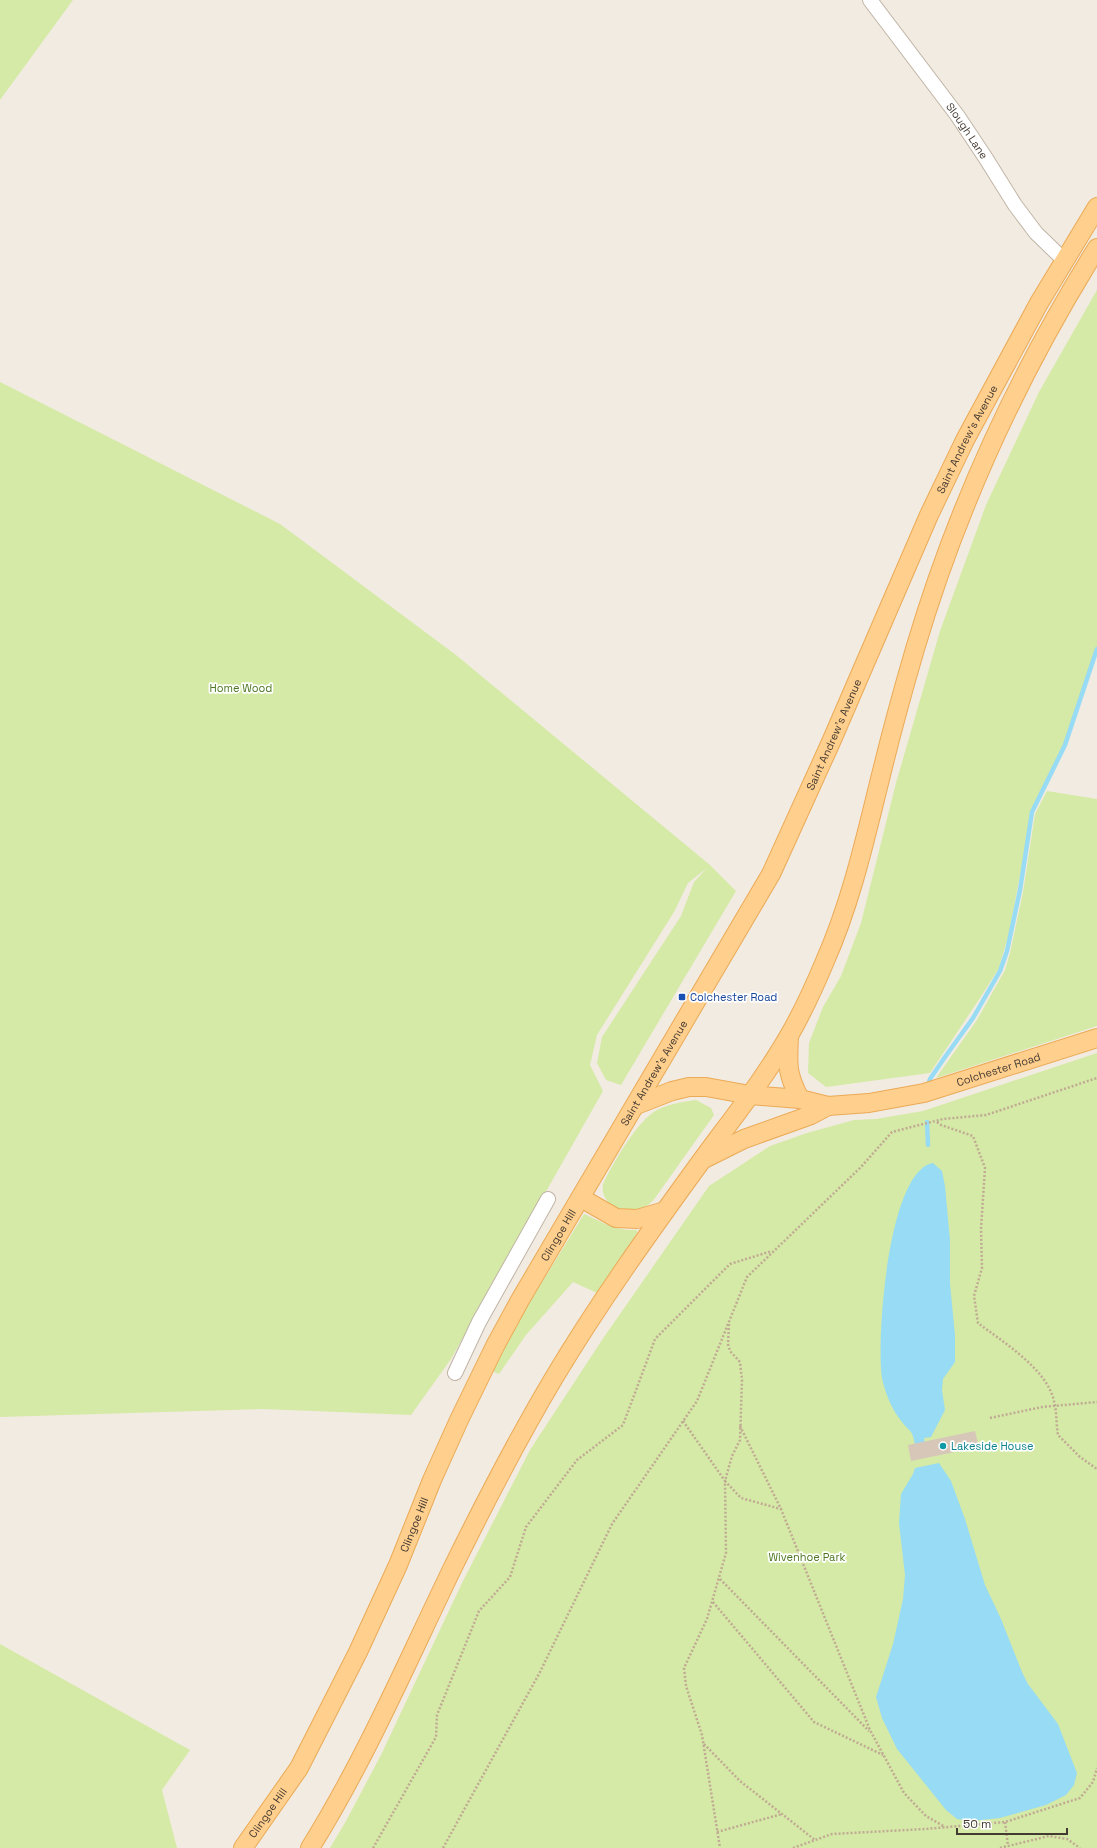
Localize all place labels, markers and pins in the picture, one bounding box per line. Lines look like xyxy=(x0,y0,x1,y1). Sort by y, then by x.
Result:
place label: Colchester Road xyxy=(690,990,777,1004)
marker: Colchester Road xyxy=(677,992,687,1002)
place label: Lakeside House xyxy=(951,1439,1033,1453)
marker: Lakeside House xyxy=(938,1441,948,1451)

